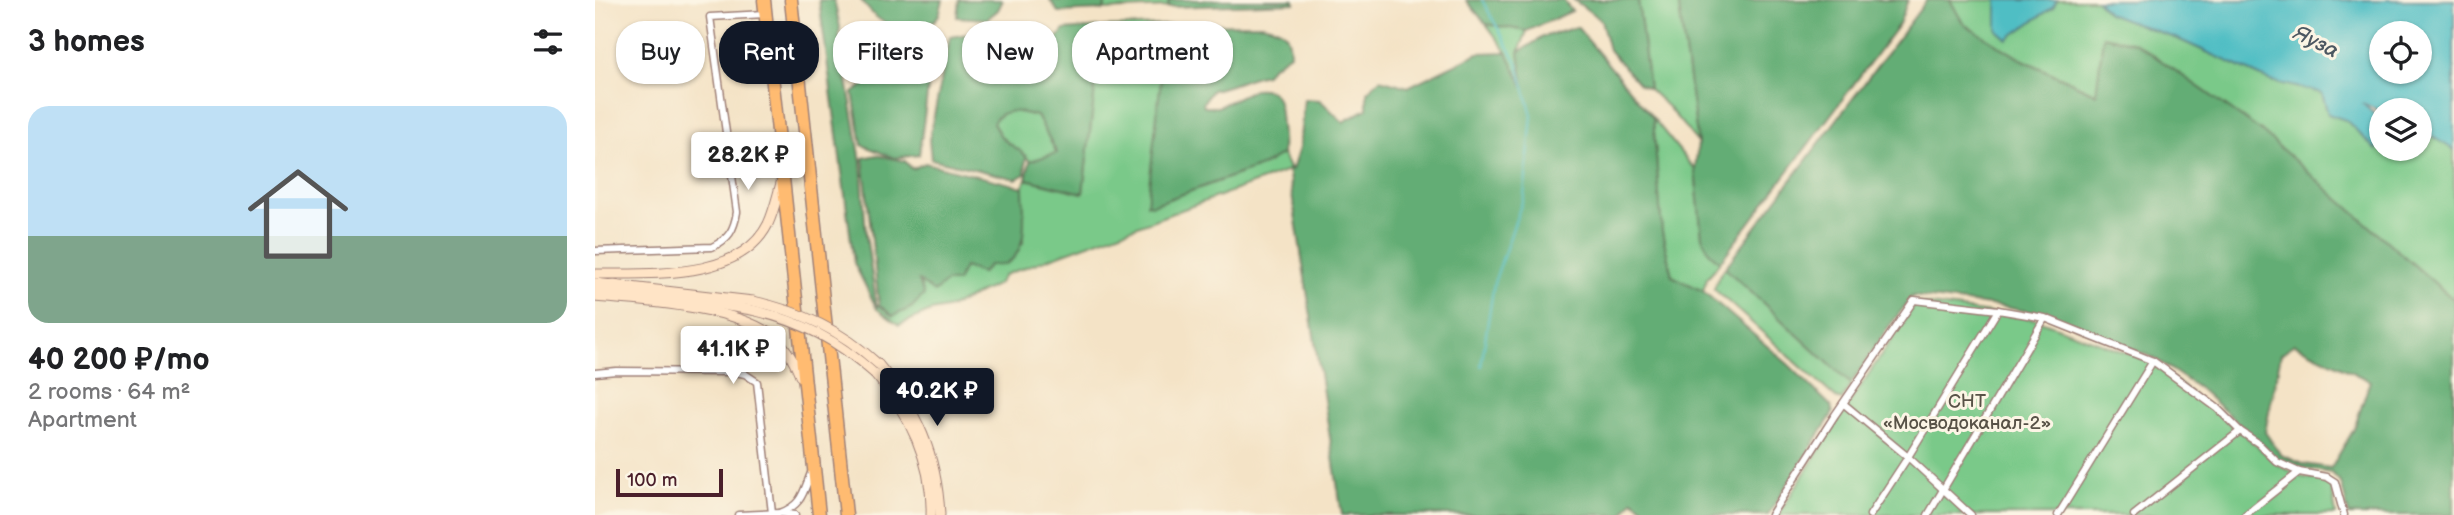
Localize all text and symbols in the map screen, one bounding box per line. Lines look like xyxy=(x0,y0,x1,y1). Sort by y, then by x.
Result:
water label: Яуза xyxy=(2289,20,2343,64)
chip: Buy xyxy=(616,21,705,84)
chip: Rent xyxy=(719,21,819,84)
chip: Filters xyxy=(833,21,948,84)
chip: New xyxy=(962,21,1058,84)
chip: Apartment xyxy=(1072,21,1233,84)
map controls xyxy=(2369,21,2432,161)
button: locate xyxy=(2369,21,2432,84)
icon: filters xyxy=(529,23,567,61)
text: 3 homes xyxy=(28,24,145,60)
button: layers xyxy=(2369,98,2432,161)
pin: 28.2K ₽ xyxy=(683,132,813,192)
text: 28.2K ₽ xyxy=(707,141,789,169)
icon: home xyxy=(235,151,361,277)
pin: 41.1K ₽ xyxy=(668,326,798,386)
text: 41.1K ₽ xyxy=(697,335,769,363)
text: 40 200 ₽/mo xyxy=(28,342,210,378)
pin: 40.2K ₽ xyxy=(872,368,1002,428)
text: 40.2K ₽ xyxy=(896,377,978,405)
text: 2 rooms · 64 m² xyxy=(28,378,190,406)
park label: СНТ «Мосводоканал-2» xyxy=(1883,390,2051,435)
text: Apartment xyxy=(28,406,137,434)
scale bar xyxy=(616,466,723,498)
text: 100 m xyxy=(627,469,678,492)

